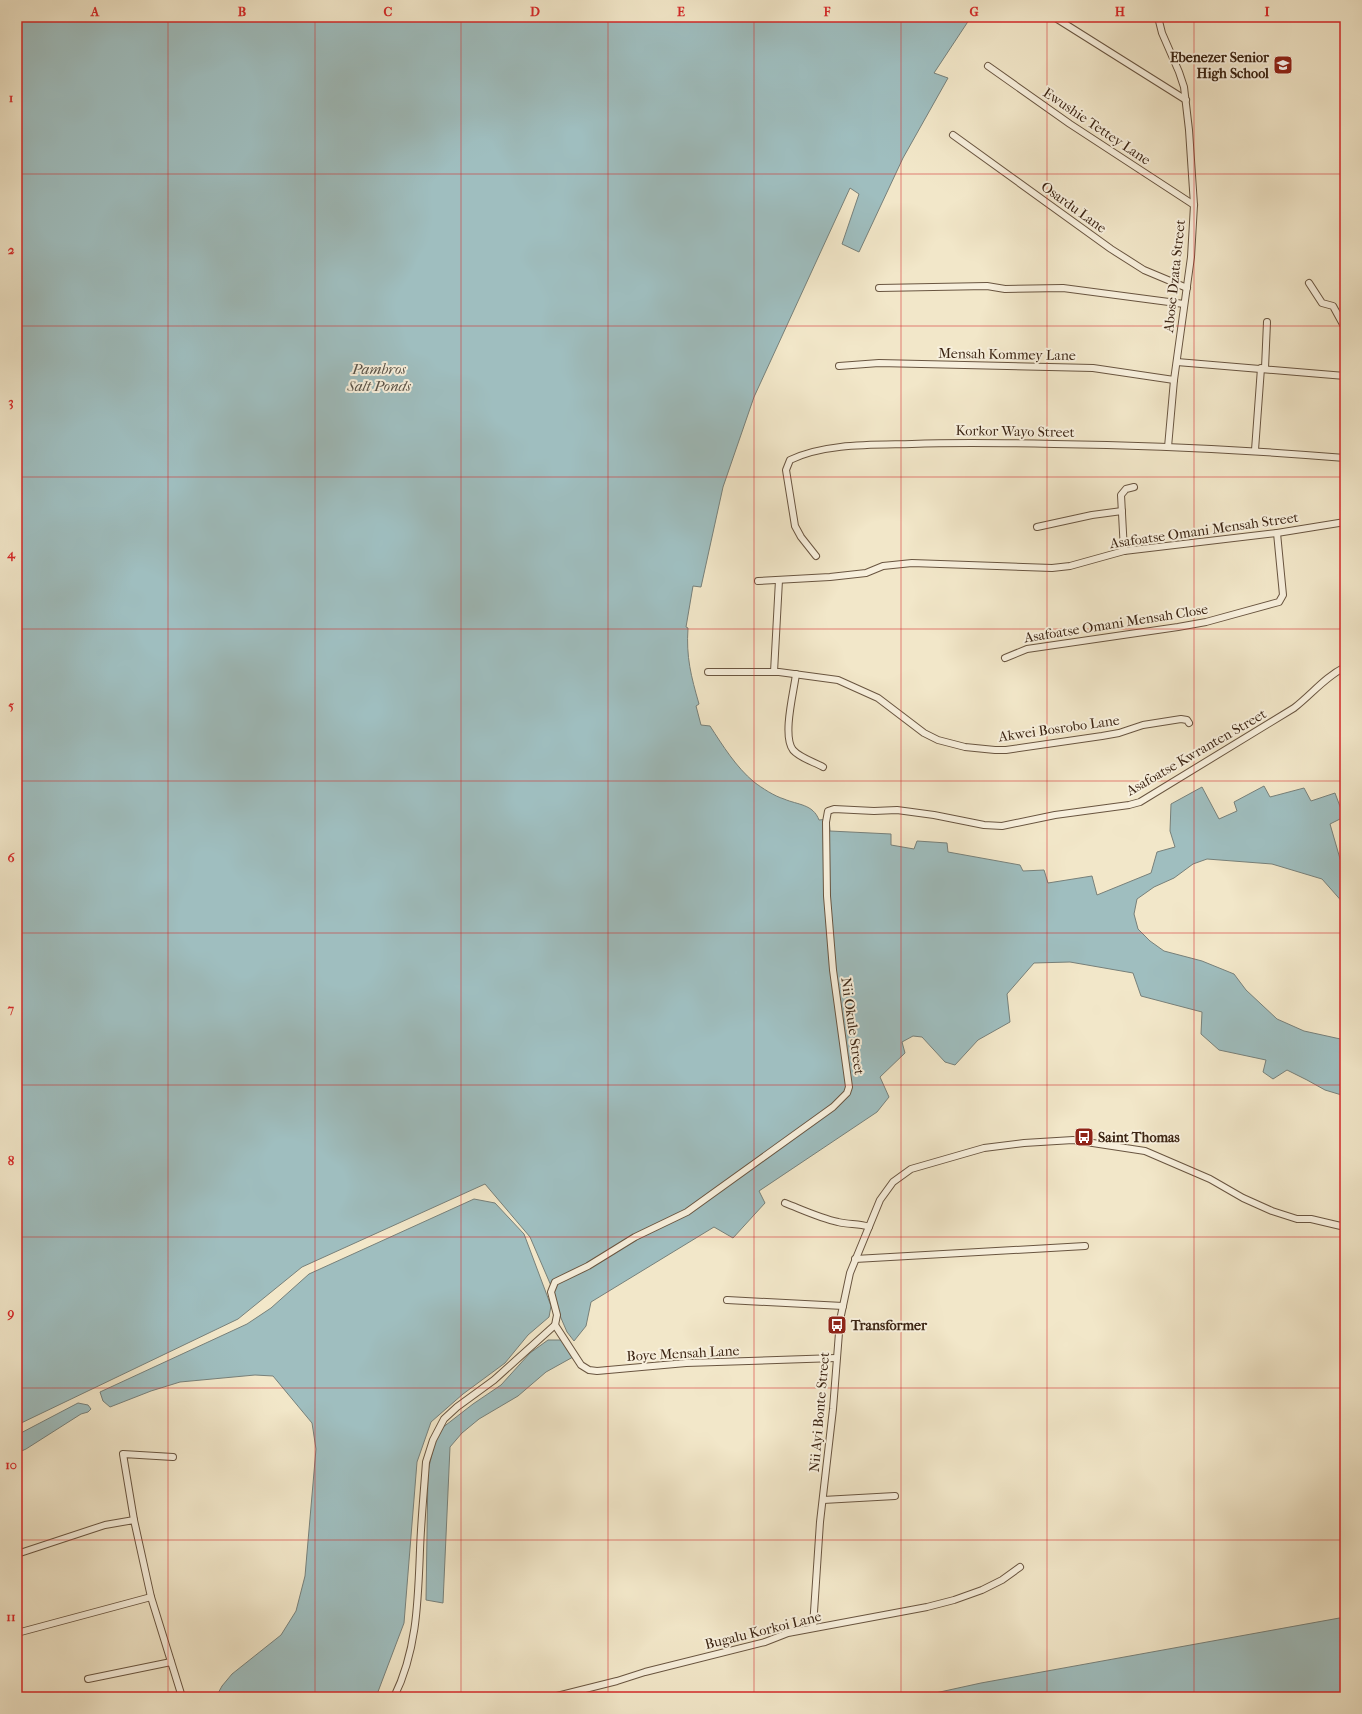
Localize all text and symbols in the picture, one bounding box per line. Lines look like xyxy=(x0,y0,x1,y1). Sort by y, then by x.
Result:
text: A xyxy=(90,4,100,19)
text: B xyxy=(238,4,247,19)
text: C xyxy=(384,4,393,19)
text: D xyxy=(530,4,540,19)
text: E xyxy=(677,4,685,19)
text: F xyxy=(823,4,831,19)
text: G xyxy=(969,4,979,19)
text: H xyxy=(1115,4,1126,19)
text: I xyxy=(1264,4,1270,19)
place label: Ebenezer Senior High School xyxy=(1170,49,1270,82)
school or university icon: Ebenezer Senior High School xyxy=(1272,54,1294,76)
street label: Ewushie Tettey Lane xyxy=(1040,84,1154,169)
text: 1 xyxy=(9,90,14,105)
street label: Osardu Lane xyxy=(1038,178,1110,237)
street label: Abose Dzata Street xyxy=(1160,219,1189,334)
text: 2 xyxy=(8,242,15,257)
street label: Mensah Kommey Lane xyxy=(938,345,1076,364)
water label: Pambros Salt Ponds xyxy=(346,360,411,395)
text: 3 xyxy=(8,394,14,410)
street label: Korkor Wayo Street xyxy=(955,422,1075,441)
street label: Asafoatse Omani Mensah Street xyxy=(1108,509,1300,552)
text: 4 xyxy=(6,546,16,562)
street label: Asafoatse Omani Mensah Close xyxy=(1022,601,1209,647)
text: 5 xyxy=(8,698,14,713)
street label: Asafoatse Kwranten Street xyxy=(1122,705,1269,800)
street label: Akwei Bosrobo Lane xyxy=(996,712,1121,746)
text: 6 xyxy=(7,850,15,865)
street label: Nii Okule Street xyxy=(837,976,868,1076)
text: 7 xyxy=(7,1001,15,1016)
bus stop icon: Saint Thomas xyxy=(1073,1126,1095,1148)
place label: Saint Thomas xyxy=(1098,1129,1181,1146)
text: 8 xyxy=(8,1153,15,1168)
text: 9 xyxy=(7,1305,15,1321)
bus stop icon: Transformer xyxy=(826,1314,848,1336)
place label: Transformer xyxy=(850,1317,928,1334)
street label: Boye Mensah Lane xyxy=(626,1342,740,1365)
street label: Nii Ayi Bonte Street xyxy=(806,1351,833,1473)
text: 10 xyxy=(5,1457,17,1472)
street label: Bugalu Korkoi Lane xyxy=(703,1608,823,1653)
text: 11 xyxy=(6,1609,16,1624)

